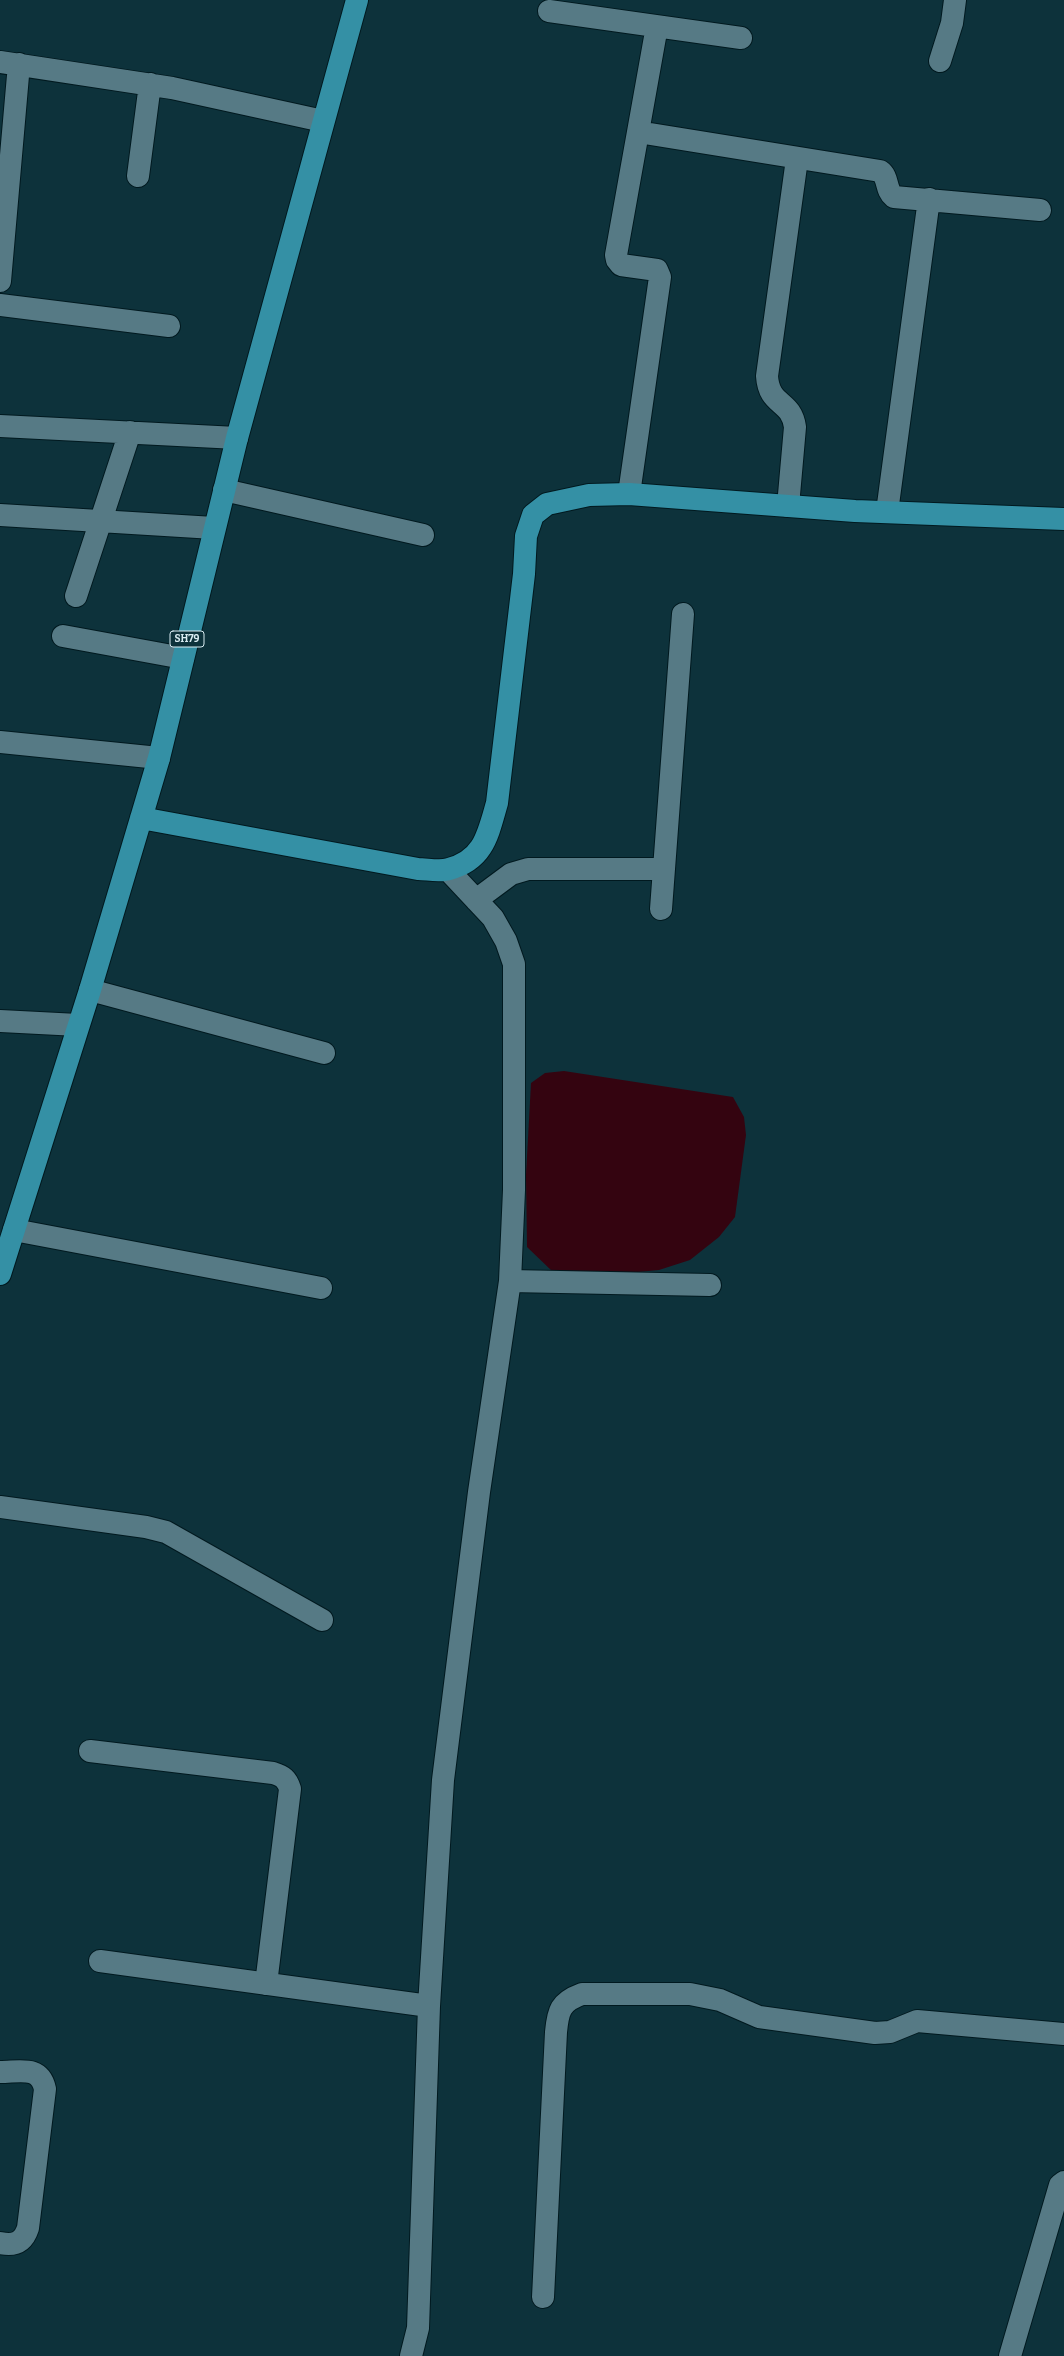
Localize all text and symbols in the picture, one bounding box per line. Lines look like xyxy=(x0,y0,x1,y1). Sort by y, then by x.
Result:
road number: SH79 xyxy=(170,631,204,647)

